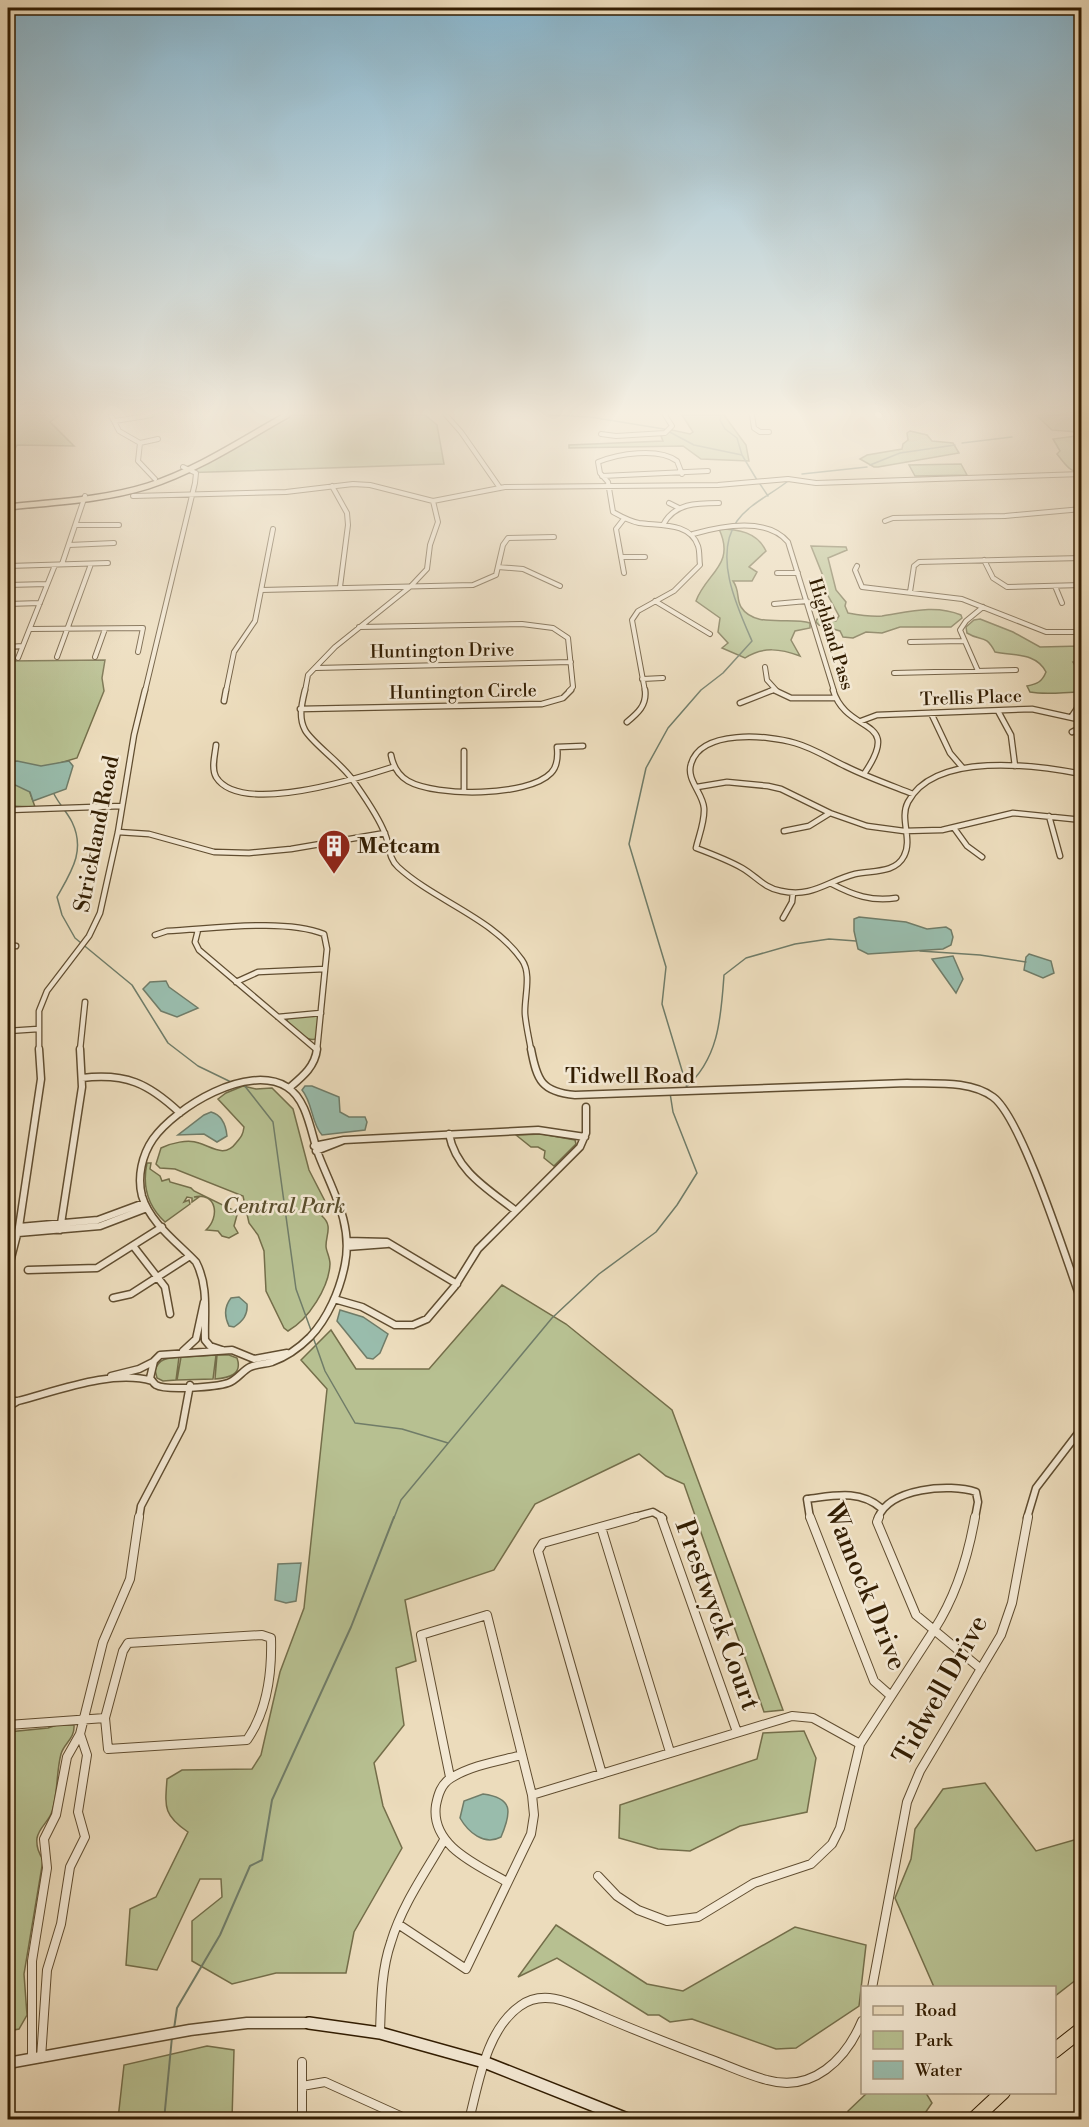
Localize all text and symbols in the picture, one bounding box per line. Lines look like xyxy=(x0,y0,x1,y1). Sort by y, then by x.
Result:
street label: Highland Pass xyxy=(803,575,859,693)
street label: Huntington Drive xyxy=(370,638,514,664)
street label: Huntington Circle xyxy=(389,679,537,705)
street label: Trellis Place xyxy=(920,685,1022,711)
street label: Strickland Road xyxy=(69,753,126,915)
building icon: Metcam xyxy=(316,828,352,875)
place label: Metcam xyxy=(357,833,440,860)
street label: Tidwell Road xyxy=(565,1063,696,1090)
park label: Central Park xyxy=(223,1193,345,1220)
street label: Wamock Drive xyxy=(816,1498,914,1676)
street label: Prestwyck Court xyxy=(667,1515,767,1715)
street label: Tidwell Drive xyxy=(886,1609,996,1771)
legend xyxy=(861,1986,1056,2094)
text: Road xyxy=(915,1999,958,2022)
text: Park xyxy=(915,2029,954,2052)
text: Water xyxy=(914,2059,963,2082)

